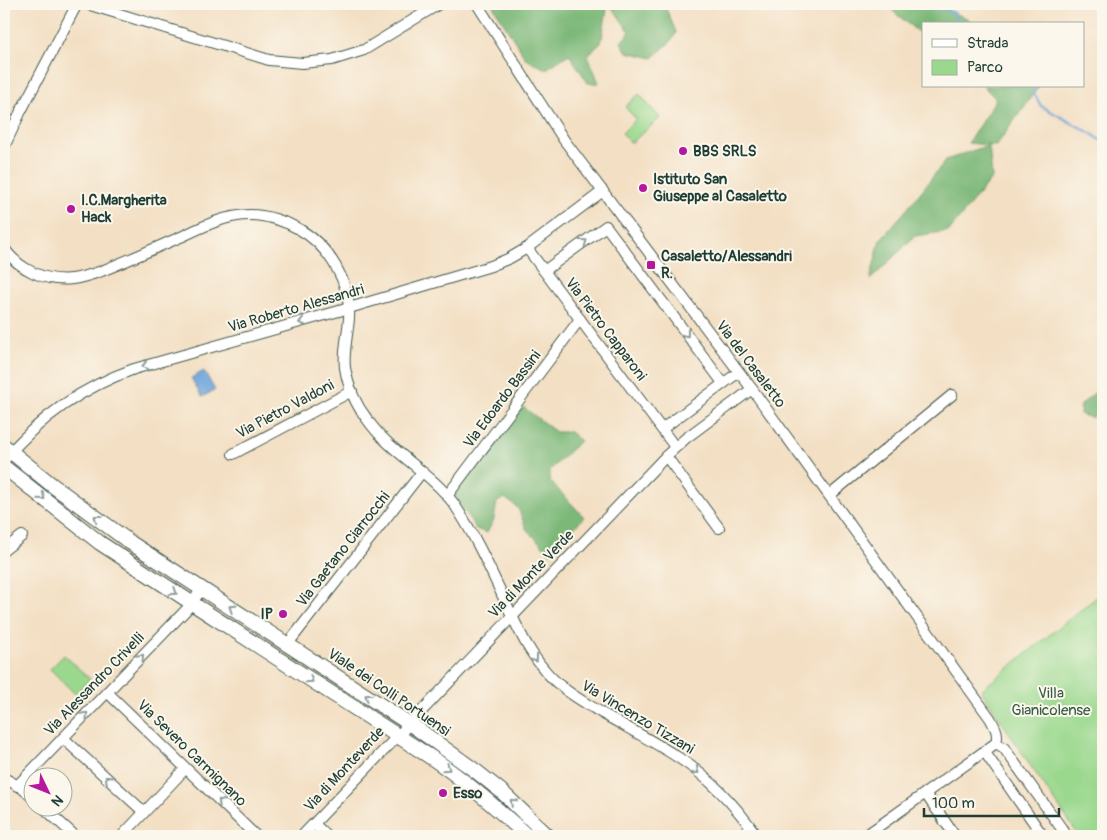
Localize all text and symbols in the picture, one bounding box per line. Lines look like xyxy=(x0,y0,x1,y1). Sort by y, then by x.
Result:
legend xyxy=(922,22,1084,88)
text: Strada xyxy=(967,34,1008,53)
text: Parco xyxy=(967,58,1003,77)
place label: BBS SRLS xyxy=(693,142,757,161)
marker: BBS SRLS xyxy=(677,145,689,157)
place label: Istituto San Giuseppe al Casaletto xyxy=(653,170,787,206)
marker: Istituto San Giuseppe al Casaletto xyxy=(637,182,649,194)
place label: I.C.Margherita Hack xyxy=(81,191,167,227)
marker: I.C.Margherita Hack xyxy=(65,203,77,215)
one-way arrow xyxy=(578,239,588,248)
place label: Casaletto/Alessandri R. xyxy=(661,247,792,283)
marker: Casaletto/Alessandri R. xyxy=(645,259,657,271)
street label: Via Pietro Capparoni xyxy=(561,274,651,385)
street label: Via Roberto Alessandri xyxy=(226,280,367,337)
one-way arrow xyxy=(297,316,306,327)
street label: Via del Casaletto xyxy=(712,317,790,412)
one-way arrow xyxy=(681,328,689,337)
street label: Via Edoardo Bassini xyxy=(459,346,546,452)
one-way arrow xyxy=(141,360,150,371)
street label: Via Pietro Valdoni xyxy=(233,375,338,443)
street label: Via Gaetano Ciarrocchi xyxy=(292,488,395,611)
one-way arrow xyxy=(36,492,45,501)
one-way arrow xyxy=(94,516,103,524)
street label: Via di Monte Verde xyxy=(485,526,579,622)
one-way arrow xyxy=(169,585,178,595)
one-way arrow xyxy=(228,605,238,614)
place label: IP xyxy=(260,605,273,624)
marker: IP xyxy=(277,608,289,620)
street label: Via Alessandro Crivelli xyxy=(40,628,149,740)
street label: Viale dei Colli Portuensi xyxy=(324,644,454,741)
one-way arrow xyxy=(135,653,144,662)
one-way arrow xyxy=(529,653,538,663)
one-way arrow xyxy=(305,673,314,683)
street label: Via Vincenzo Tizzani xyxy=(578,676,698,759)
park label: Villa Gianicolense xyxy=(1012,684,1091,720)
one-way arrow xyxy=(365,693,374,703)
street label: Via Severo Carmignano xyxy=(133,696,251,811)
one-way arrow xyxy=(79,711,88,720)
street label: Via di Monteverde xyxy=(300,722,389,816)
one-way arrow xyxy=(441,762,451,771)
one-way arrow xyxy=(690,765,699,773)
north arrow xyxy=(22,768,72,818)
one-way arrow xyxy=(104,776,113,785)
place label: Esso xyxy=(453,784,482,803)
scale bar xyxy=(924,785,1060,817)
marker: Esso xyxy=(437,787,449,799)
text: N xyxy=(48,791,67,810)
text: 100 m xyxy=(932,794,975,813)
one-way arrow xyxy=(218,799,227,808)
one-way arrow xyxy=(510,799,519,808)

